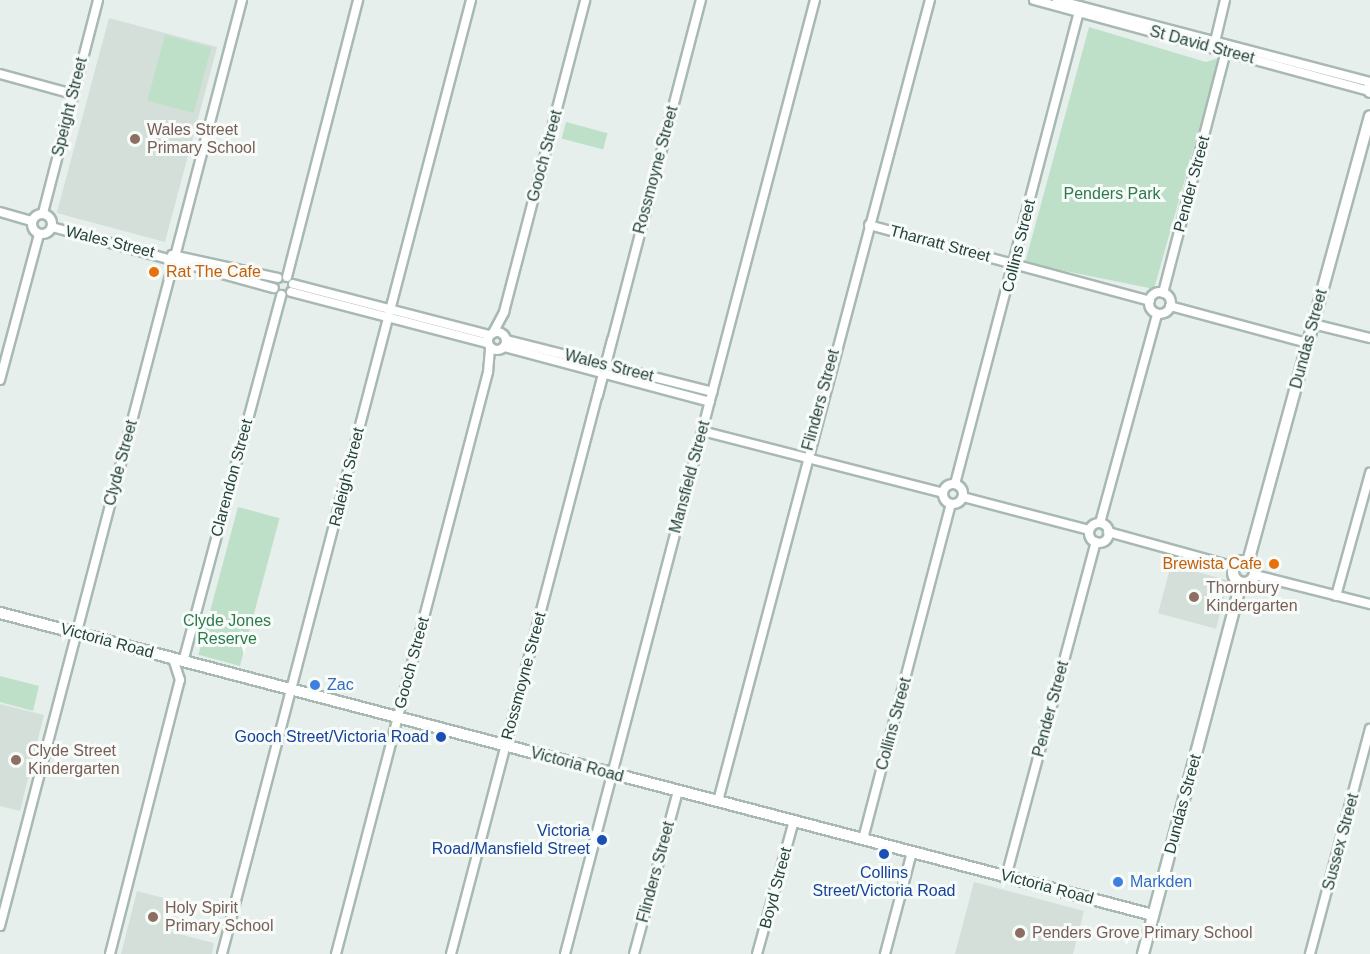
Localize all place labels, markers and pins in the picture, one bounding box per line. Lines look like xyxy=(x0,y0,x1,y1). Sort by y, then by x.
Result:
place label: Wales Street Primary School xyxy=(147,120,255,158)
marker: Wales Street Primary School xyxy=(128,132,142,146)
place label: Rat The Cafe xyxy=(166,262,261,282)
marker: Rat The Cafe xyxy=(147,265,161,279)
place label: Brewista Cafe xyxy=(1162,554,1262,574)
marker: Brewista Cafe xyxy=(1267,557,1281,571)
place label: Thornbury Kindergarten xyxy=(1206,578,1298,616)
marker: Thornbury Kindergarten xyxy=(1187,590,1201,604)
place label: Zac xyxy=(327,675,354,695)
marker: Zac xyxy=(308,678,322,692)
place label: Gooch Street/Victoria Road xyxy=(235,727,429,747)
marker: Gooch Street/Victoria Road xyxy=(434,730,448,744)
place label: Clyde Street Kindergarten xyxy=(28,741,120,779)
marker: Clyde Street Kindergarten xyxy=(9,753,23,767)
place label: Victoria Road/Mansfield Street xyxy=(432,821,590,859)
marker: Victoria Road/Mansfield Street xyxy=(595,833,609,847)
marker: Collins Street/Victoria Road xyxy=(877,847,891,861)
place label: Collins Street/Victoria Road xyxy=(813,863,955,901)
place label: Markden xyxy=(1130,872,1192,892)
marker: Markden xyxy=(1111,875,1125,889)
place label: Holy Spirit Primary School xyxy=(165,898,273,936)
marker: Holy Spirit Primary School xyxy=(146,910,160,924)
place label: Penders Grove Primary School xyxy=(1032,923,1253,943)
marker: Penders Grove Primary School xyxy=(1013,926,1027,940)

